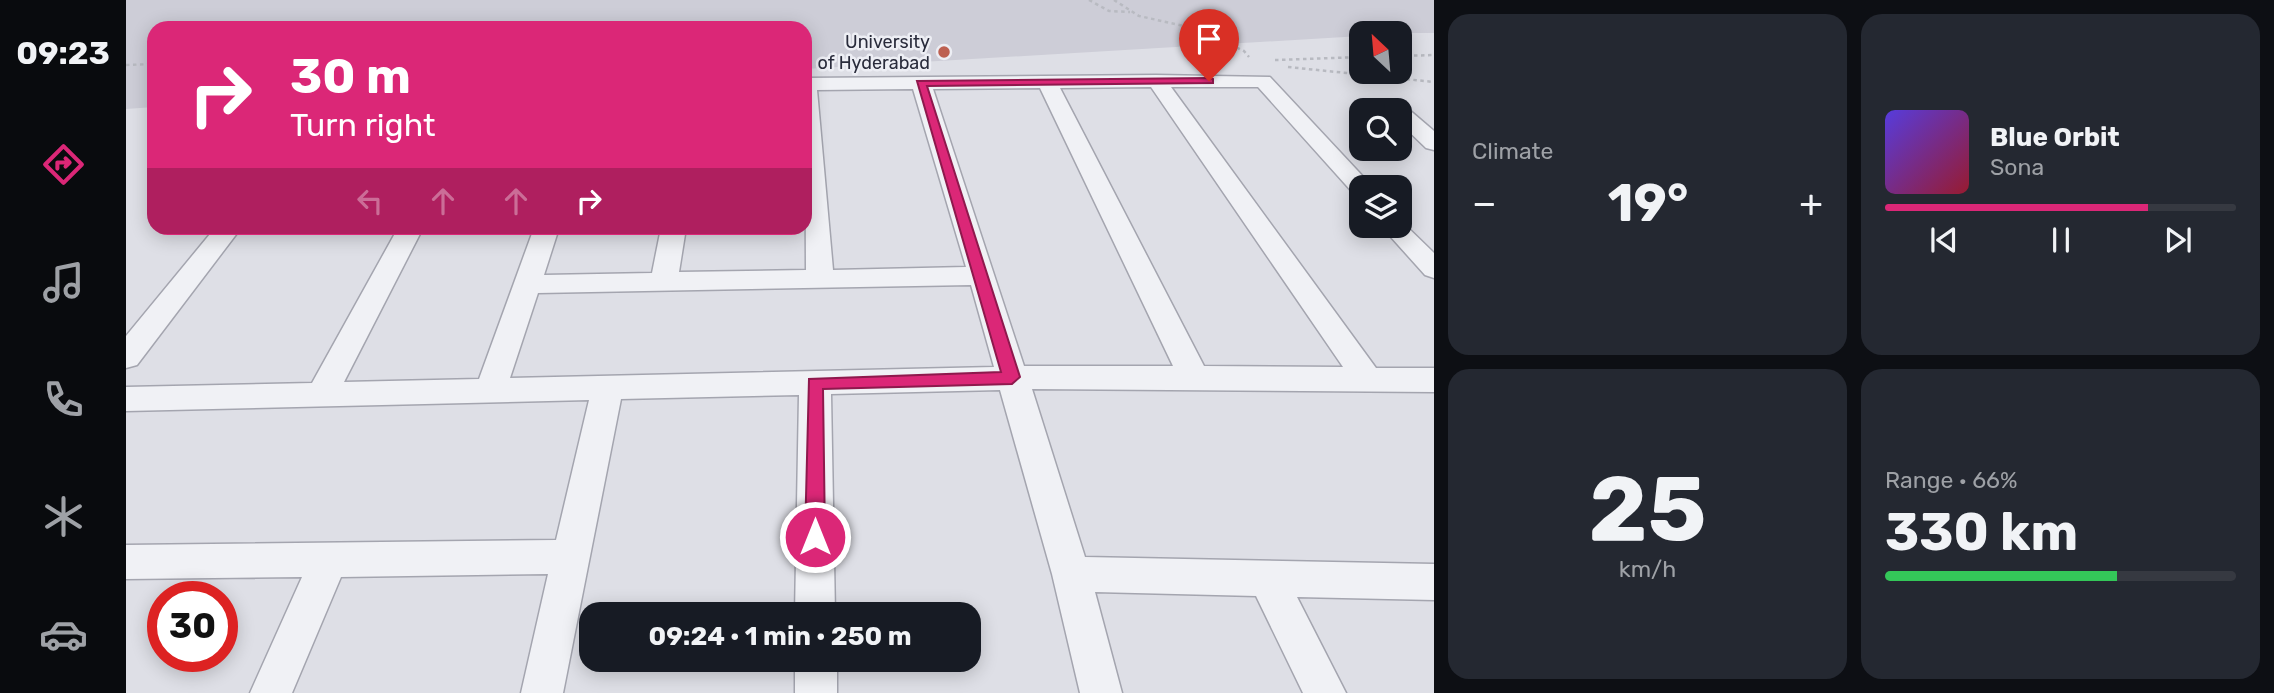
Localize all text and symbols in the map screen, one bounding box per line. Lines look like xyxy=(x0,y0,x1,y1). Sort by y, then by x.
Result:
pin xyxy=(1179,9,1239,81)
icon: arrive xyxy=(1190,20,1228,58)
north arrow xyxy=(1349,21,1412,84)
map controls xyxy=(1349,21,1412,238)
place label: University of Hyderabad xyxy=(818,31,930,74)
text: 09:23 xyxy=(16,34,110,72)
marker: University of Hyderabad xyxy=(936,44,952,60)
text: 30 m xyxy=(290,47,411,105)
icon: right xyxy=(175,49,266,140)
button: search xyxy=(1349,98,1412,161)
text: Turn right xyxy=(290,106,435,144)
text: Blue Orbit xyxy=(1990,122,2120,153)
text: Climate xyxy=(1472,137,1553,165)
icon: directions xyxy=(39,140,88,189)
text: Sona xyxy=(1990,153,2044,181)
text: 19° xyxy=(1608,172,1688,234)
button: layers xyxy=(1349,175,1412,238)
text: − xyxy=(1472,180,1497,226)
text: + xyxy=(1799,180,1823,226)
icon: left xyxy=(351,182,389,220)
icon: ahead xyxy=(424,182,462,220)
icon: ahead xyxy=(497,182,535,220)
icon: right xyxy=(570,182,608,220)
icon: previous xyxy=(1925,221,1963,259)
icon: pause xyxy=(2042,221,2080,259)
icon: next xyxy=(2159,221,2197,259)
icon: music xyxy=(39,258,88,307)
icon: phone xyxy=(39,375,88,424)
text: 25 xyxy=(1589,455,1706,563)
text: Range · 66% xyxy=(1885,466,2017,494)
icon: climate xyxy=(39,492,88,541)
position arrow xyxy=(778,500,852,574)
text: 330 km xyxy=(1885,501,2078,563)
text: km/h xyxy=(1619,555,1676,583)
speed limit sign: 30 xyxy=(147,581,238,672)
icon: car xyxy=(39,610,88,659)
text: 09:24 · 1 min · 250 m xyxy=(649,621,911,652)

